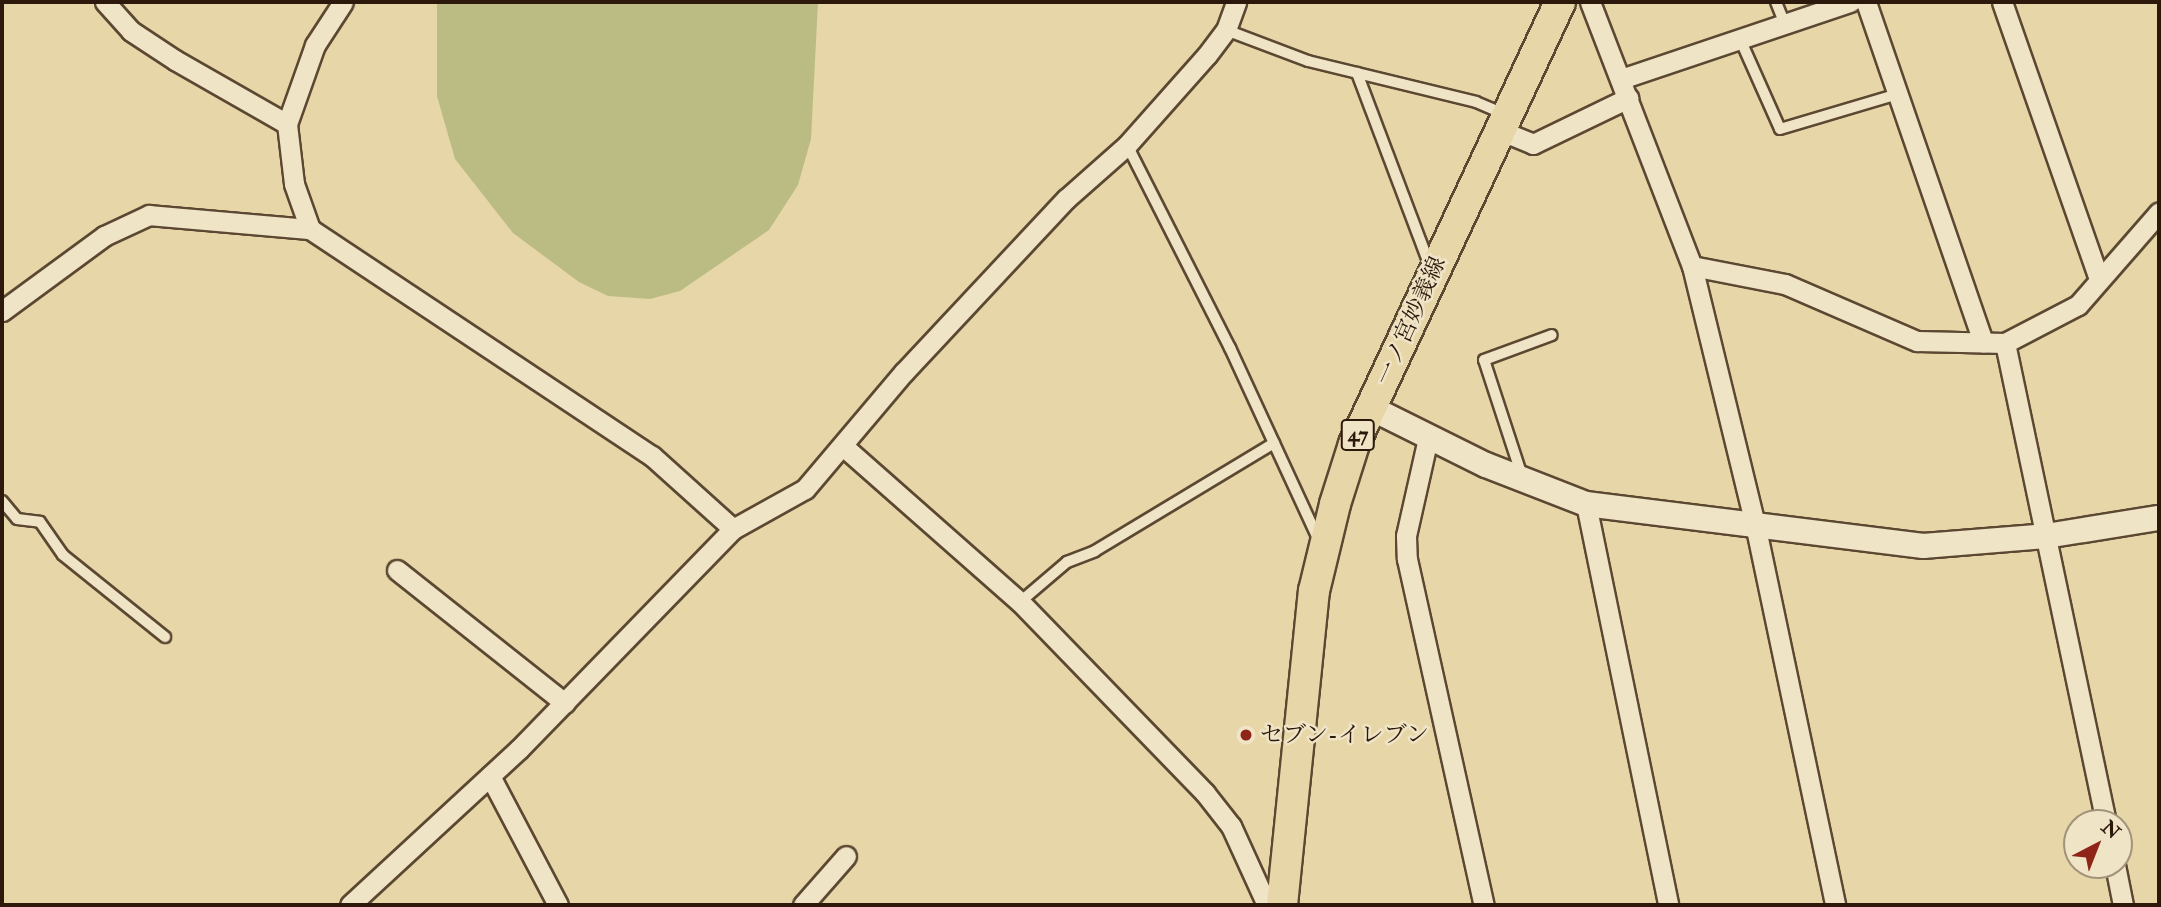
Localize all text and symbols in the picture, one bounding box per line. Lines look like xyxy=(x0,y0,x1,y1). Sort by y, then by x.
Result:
street label: 一ノ宮妙義線 xyxy=(1370,252,1452,390)
road number: 47 xyxy=(1340,418,1376,452)
place label: セブン-イレブン xyxy=(1260,721,1431,749)
marker: セブン-イレブン xyxy=(1238,727,1254,743)
north arrow xyxy=(2063,809,2133,879)
text: N xyxy=(2096,815,2125,844)

